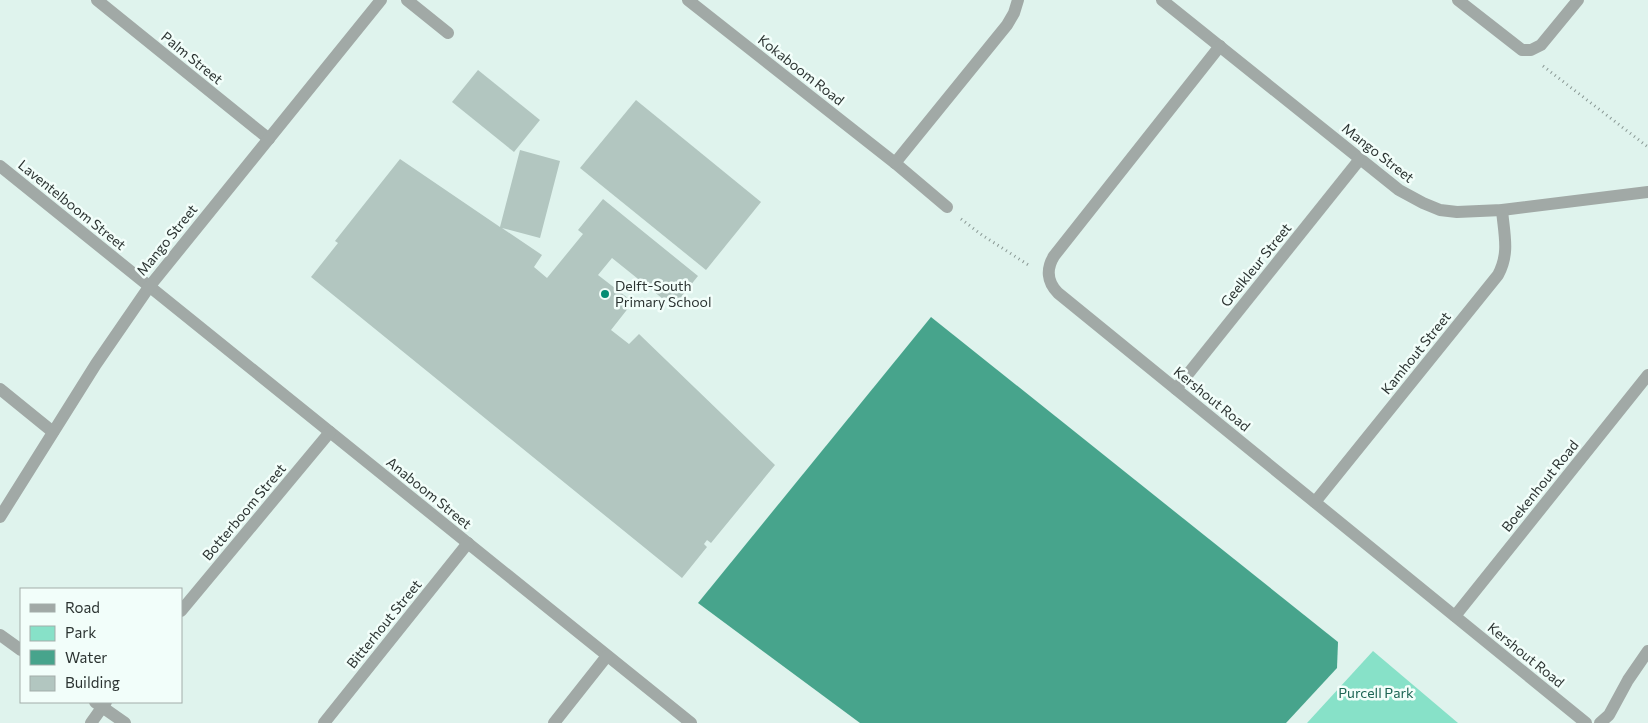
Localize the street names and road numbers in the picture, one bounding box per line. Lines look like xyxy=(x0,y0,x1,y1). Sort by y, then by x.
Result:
street label: Palm Street xyxy=(158,28,227,88)
street label: Kokaboom Road xyxy=(755,31,848,109)
street label: Mango Street xyxy=(1339,119,1418,186)
street label: Laventelboom Street xyxy=(15,156,130,253)
street label: Mango Street xyxy=(133,200,201,279)
street label: Geelkleur Street xyxy=(1217,219,1295,310)
street label: Kamhout Street xyxy=(1377,308,1454,397)
street label: Kershout Road xyxy=(1171,363,1254,435)
street label: Boekenhout Road xyxy=(1498,437,1582,535)
street label: Anaboom Street xyxy=(383,453,475,532)
street label: Botterboom Street xyxy=(198,460,289,564)
street label: Bitterhout Street xyxy=(343,576,425,671)
street label: Kershout Road xyxy=(1485,619,1568,691)

